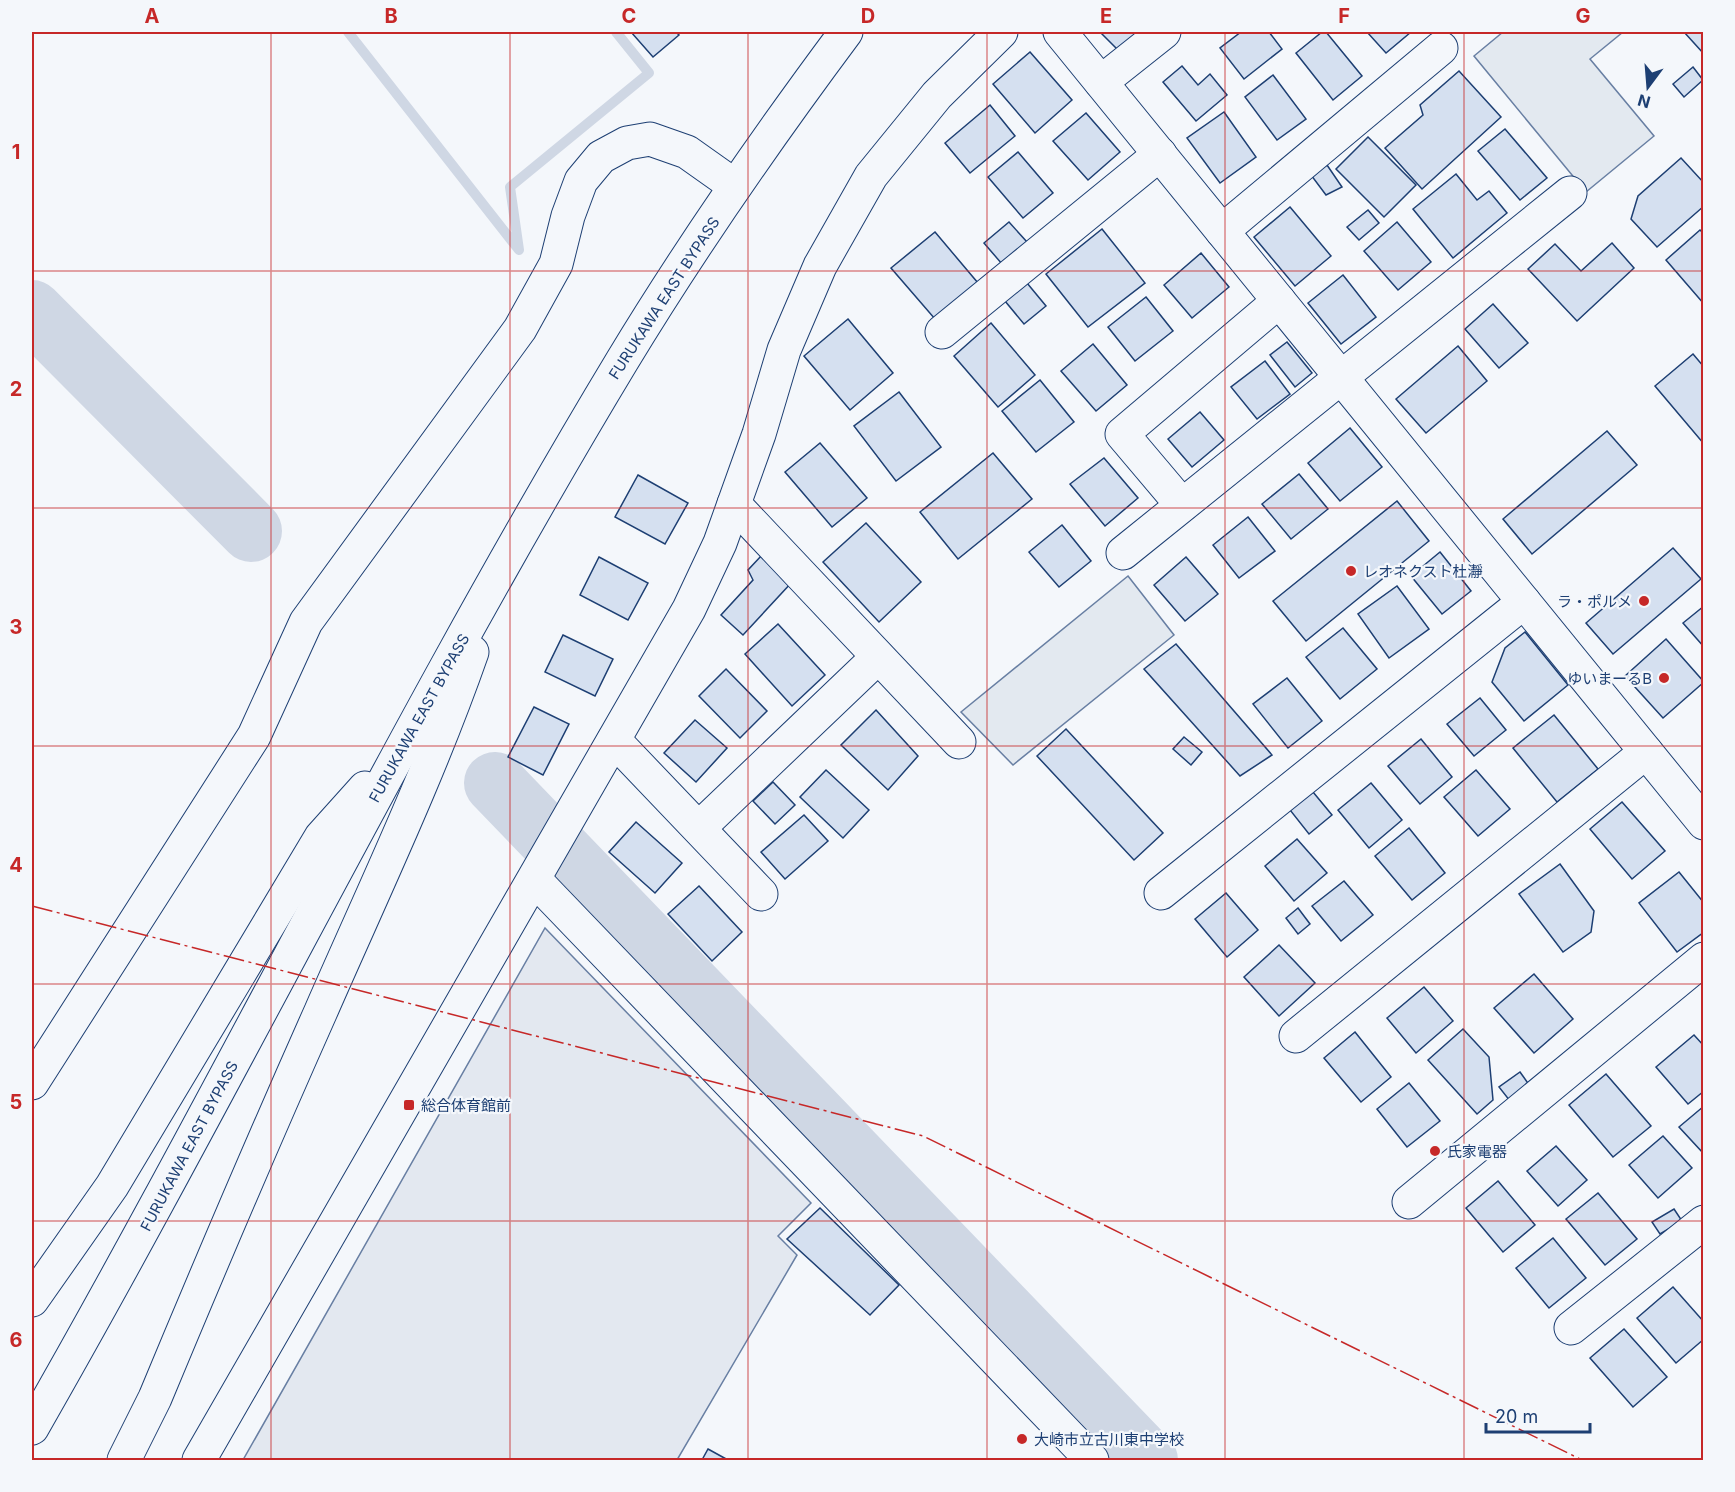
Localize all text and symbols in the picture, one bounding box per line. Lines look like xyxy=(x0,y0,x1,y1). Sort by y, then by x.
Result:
text: A xyxy=(145,4,160,28)
text: B xyxy=(384,4,398,28)
text: C xyxy=(622,4,636,28)
text: D xyxy=(861,4,875,28)
text: E xyxy=(1100,4,1112,28)
text: F xyxy=(1338,4,1350,28)
text: G xyxy=(1575,4,1591,28)
north arrow xyxy=(1618,57,1678,117)
text: N xyxy=(1635,90,1652,113)
text: 1 xyxy=(12,140,20,164)
street label: FURUKAWA EAST BYPASS xyxy=(604,213,724,383)
text: 2 xyxy=(10,377,22,401)
place label: レオネクスト杜瀞 xyxy=(1363,562,1483,581)
marker: レオネクスト杜瀞 xyxy=(1344,564,1358,578)
place label: ラ・ポルメ xyxy=(1557,592,1632,611)
marker: ラ・ポルメ xyxy=(1637,594,1651,608)
text: 3 xyxy=(10,615,22,639)
street label: FURUKAWA EAST BYPASS xyxy=(365,630,473,806)
place label: ゆいまーるB xyxy=(1567,669,1652,688)
marker: ゆいまーるB xyxy=(1657,671,1671,685)
text: 4 xyxy=(9,853,23,877)
street label: FURUKAWA EAST BYPASS xyxy=(136,1058,242,1234)
text: 5 xyxy=(10,1090,22,1114)
place label: 総合体育館前 xyxy=(421,1096,511,1115)
marker: 総合体育館前 xyxy=(402,1098,416,1112)
place label: 氏家電器 xyxy=(1447,1142,1507,1161)
marker: 氏家電器 xyxy=(1428,1144,1442,1158)
text: 6 xyxy=(10,1328,23,1352)
scale bar xyxy=(1486,1396,1590,1434)
text: 20 m xyxy=(1495,1406,1538,1427)
place label: 大崎市立古川東中学校 xyxy=(1034,1430,1184,1449)
marker: 大崎市立古川東中学校 xyxy=(1015,1432,1029,1446)

